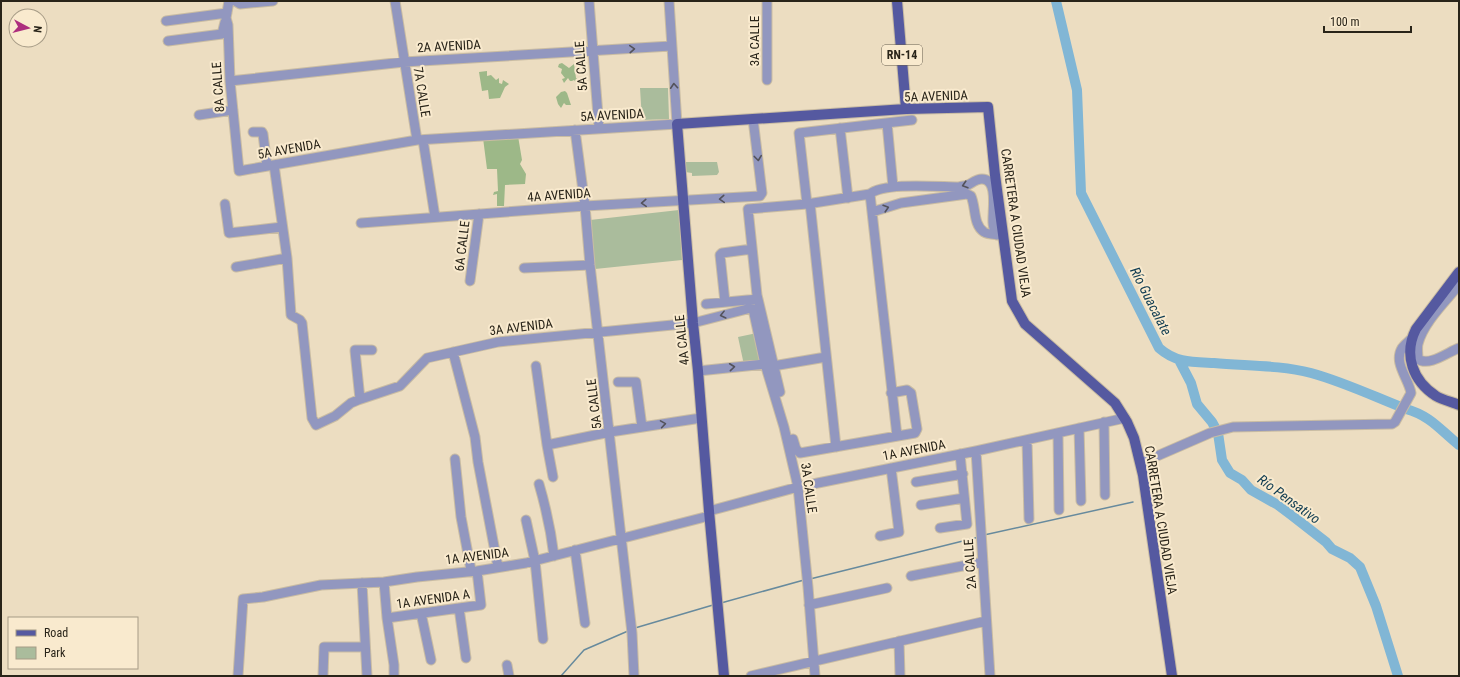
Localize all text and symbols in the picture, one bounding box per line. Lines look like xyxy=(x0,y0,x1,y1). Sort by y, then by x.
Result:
north arrow xyxy=(8,8,48,48)
scale bar xyxy=(1324,8,1411,34)
text: 100 m xyxy=(1330,15,1360,29)
street label: 3A CALLE xyxy=(747,16,762,66)
text: N xyxy=(31,25,44,34)
street label: 2A AVENIDA xyxy=(417,37,482,55)
street label: 5A CALLE xyxy=(572,40,590,92)
one-way arrow xyxy=(629,44,635,53)
road number: RN-14 xyxy=(882,45,922,65)
street label: 8A CALLE xyxy=(209,61,227,113)
street label: 7A CALLE xyxy=(411,66,433,118)
one-way arrow xyxy=(670,83,679,89)
street label: 5A AVENIDA xyxy=(904,87,969,105)
street label: 5A AVENIDA xyxy=(580,106,645,124)
street label: 5A AVENIDA xyxy=(256,136,322,162)
street label: CARRETERA A CIUDAD VIEJA xyxy=(998,148,1034,299)
one-way arrow xyxy=(753,155,762,161)
one-way arrow xyxy=(961,180,968,189)
street label: 4A AVENIDA xyxy=(527,185,592,205)
one-way arrow xyxy=(719,194,725,203)
one-way arrow xyxy=(641,199,647,208)
one-way arrow xyxy=(882,204,889,213)
street label: 6A CALLE xyxy=(451,220,473,272)
water label: Río Guacalate xyxy=(1127,264,1175,338)
one-way arrow xyxy=(720,311,726,319)
street label: 4A CALLE xyxy=(672,314,692,366)
street label: 3A AVENIDA xyxy=(488,316,554,338)
one-way arrow xyxy=(729,363,735,372)
street label: 5A CALLE xyxy=(583,378,605,430)
one-way arrow xyxy=(659,420,666,429)
street label: 1A AVENIDA xyxy=(881,436,947,463)
street label: CARRETERA A CIUDAD VIEJA xyxy=(1142,445,1180,596)
street label: 3A CALLE xyxy=(798,462,820,514)
water label: Río Pensativo xyxy=(1255,471,1323,527)
street label: 2A CALLE xyxy=(961,538,979,590)
street label: 1A AVENIDA xyxy=(444,545,510,567)
street label: 1A AVENIDA A xyxy=(395,586,471,612)
legend xyxy=(8,617,138,669)
text: Road xyxy=(44,626,68,640)
text: Park xyxy=(44,646,66,660)

